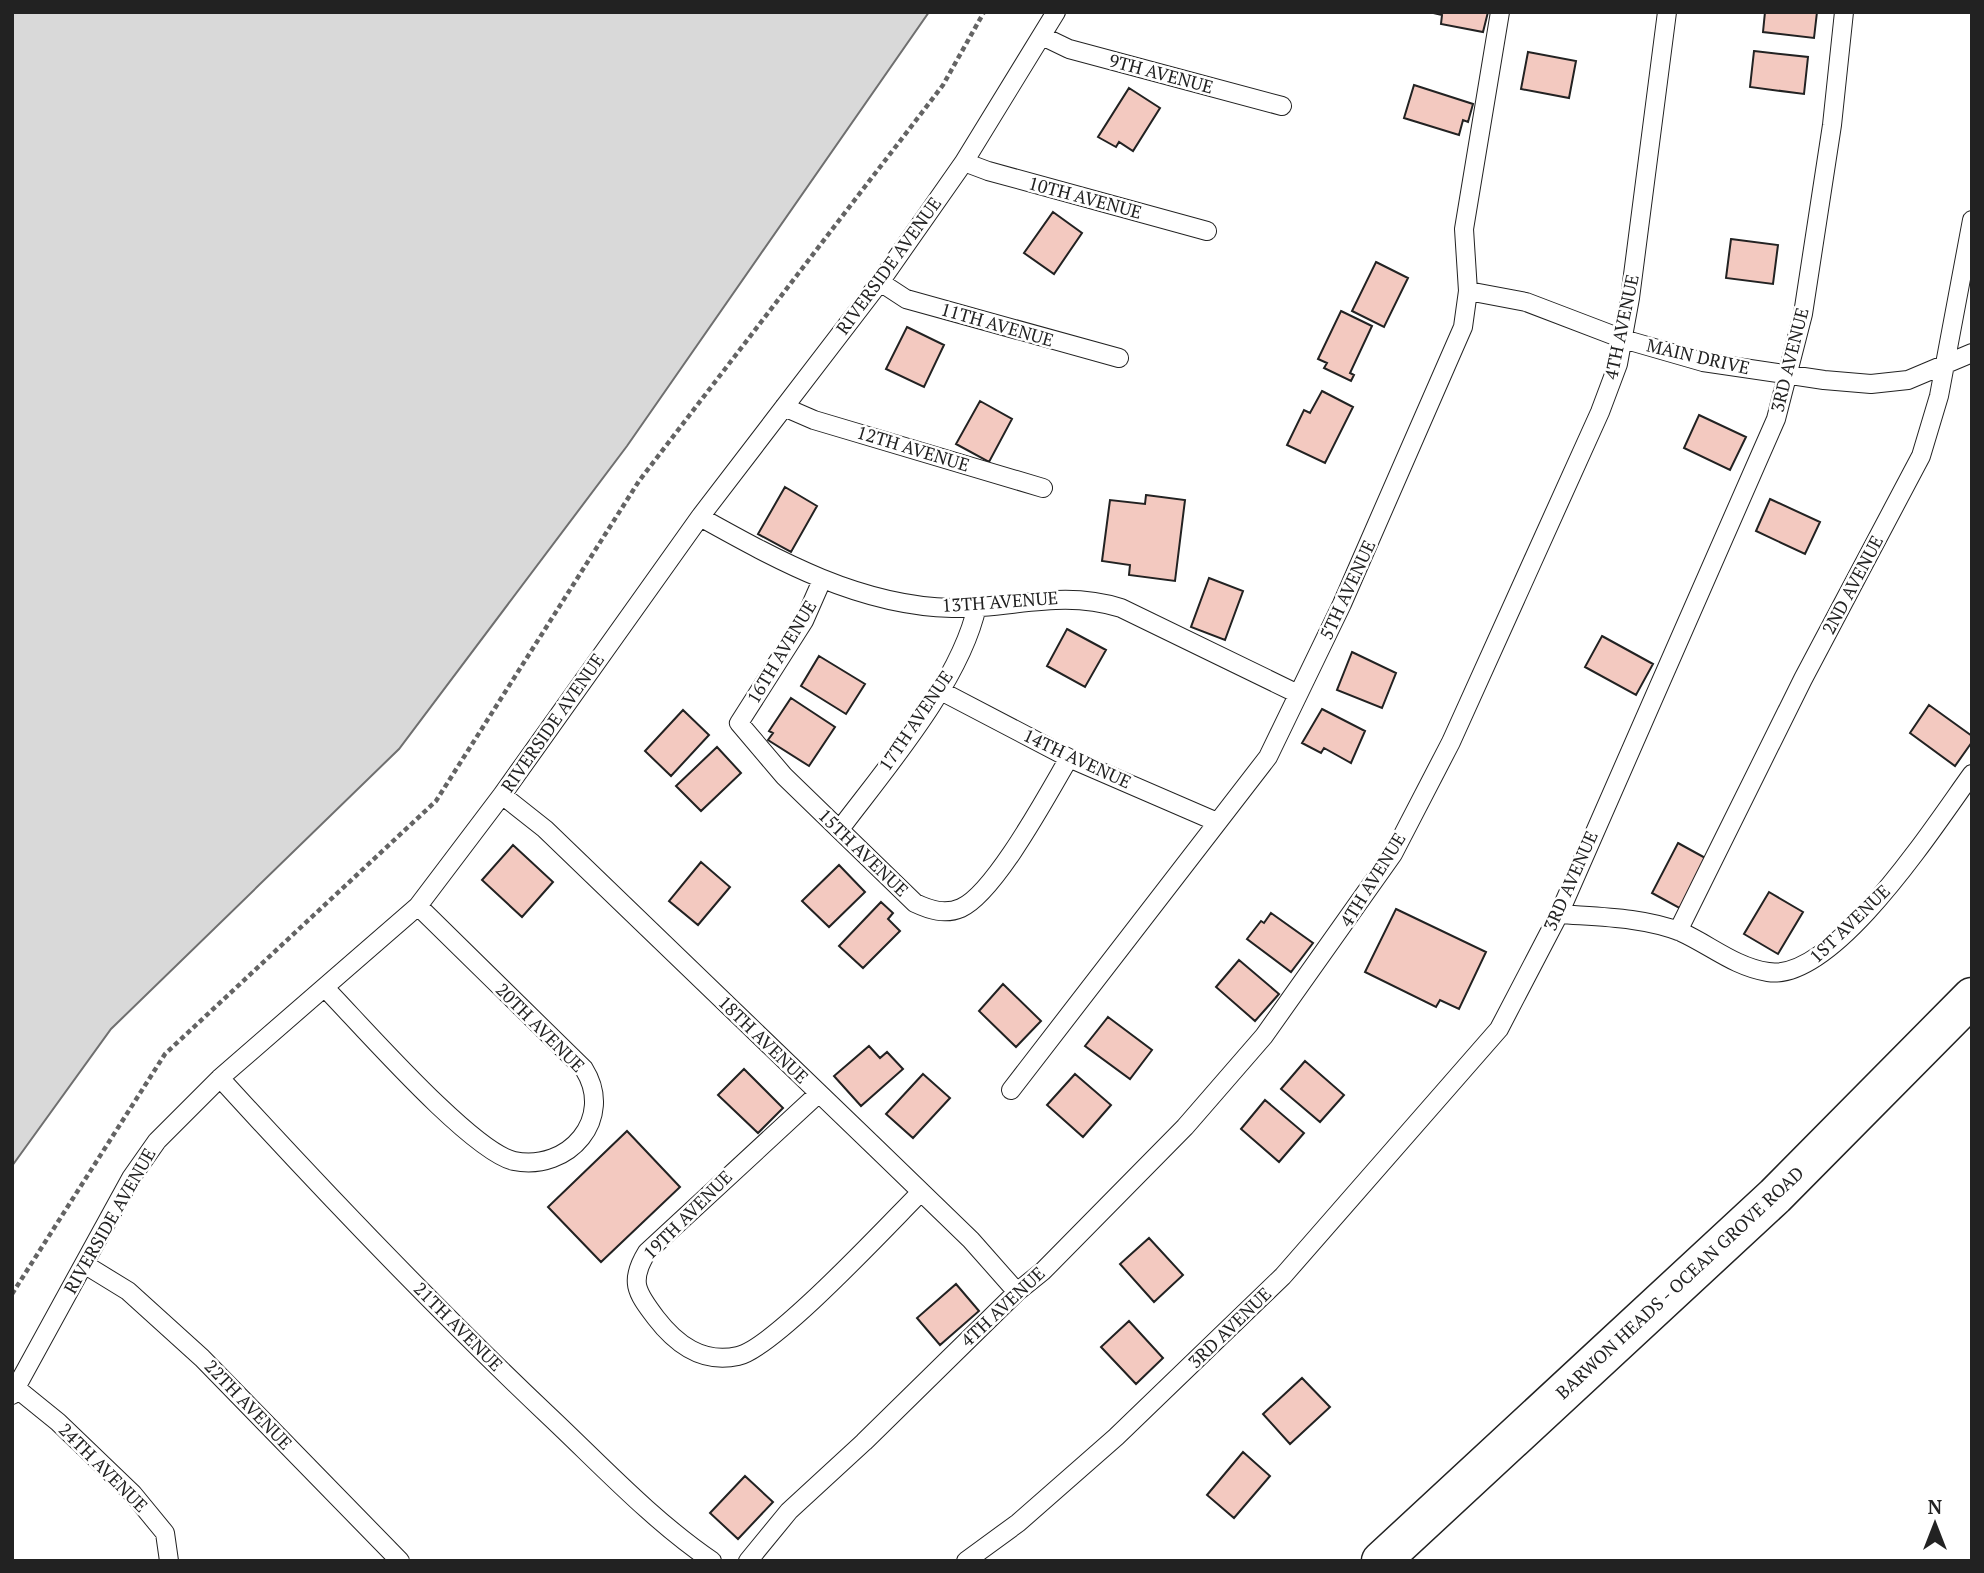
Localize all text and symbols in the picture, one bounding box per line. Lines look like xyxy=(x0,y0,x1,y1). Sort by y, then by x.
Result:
street label: 9TH AVENUE xyxy=(1107,48,1216,98)
street label: 10TH AVENUE xyxy=(1026,170,1145,224)
street label: RIVERSIDE AVENUE xyxy=(830,192,946,339)
street label: 4TH AVENUE xyxy=(1598,272,1644,382)
street label: 11TH AVENUE xyxy=(938,296,1057,352)
street label: 3RD AVENUE xyxy=(1764,305,1814,414)
street label: MAIN DRIVE xyxy=(1644,333,1752,380)
street label: 12TH AVENUE xyxy=(854,420,972,477)
street label: 2ND AVENUE xyxy=(1816,531,1888,638)
street label: 5TH AVENUE xyxy=(1314,536,1381,643)
street label: 13TH AVENUE xyxy=(941,585,1059,617)
street label: 16TH AVENUE xyxy=(741,595,821,708)
street label: RIVERSIDE AVENUE xyxy=(495,648,609,797)
street label: 17TH AVENUE xyxy=(873,665,958,775)
street label: 14TH AVENUE xyxy=(1020,723,1135,794)
street label: 15TH AVENUE xyxy=(813,803,914,901)
street label: 3RD AVENUE xyxy=(1537,827,1603,934)
street label: 4TH AVENUE xyxy=(1334,828,1411,931)
street label: 1ST AVENUE xyxy=(1804,879,1895,968)
street label: 20TH AVENUE xyxy=(491,978,590,1077)
street label: 18TH AVENUE xyxy=(713,990,814,1088)
street label: RIVERSIDE AVENUE xyxy=(58,1143,161,1298)
street label: BARWON HEADS - OCEAN GROVE ROAD xyxy=(1550,1161,1808,1404)
street label: 19TH AVENUE xyxy=(638,1165,737,1264)
street label: 4TH AVENUE xyxy=(955,1261,1050,1351)
street label: 21TH AVENUE xyxy=(409,1277,508,1376)
street label: 3RD AVENUE xyxy=(1183,1282,1276,1373)
street label: 22TH AVENUE xyxy=(200,1354,298,1455)
street label: 24TH AVENUE xyxy=(54,1418,153,1517)
north arrow xyxy=(1900,1489,1970,1559)
text: N xyxy=(1928,1494,1943,1519)

